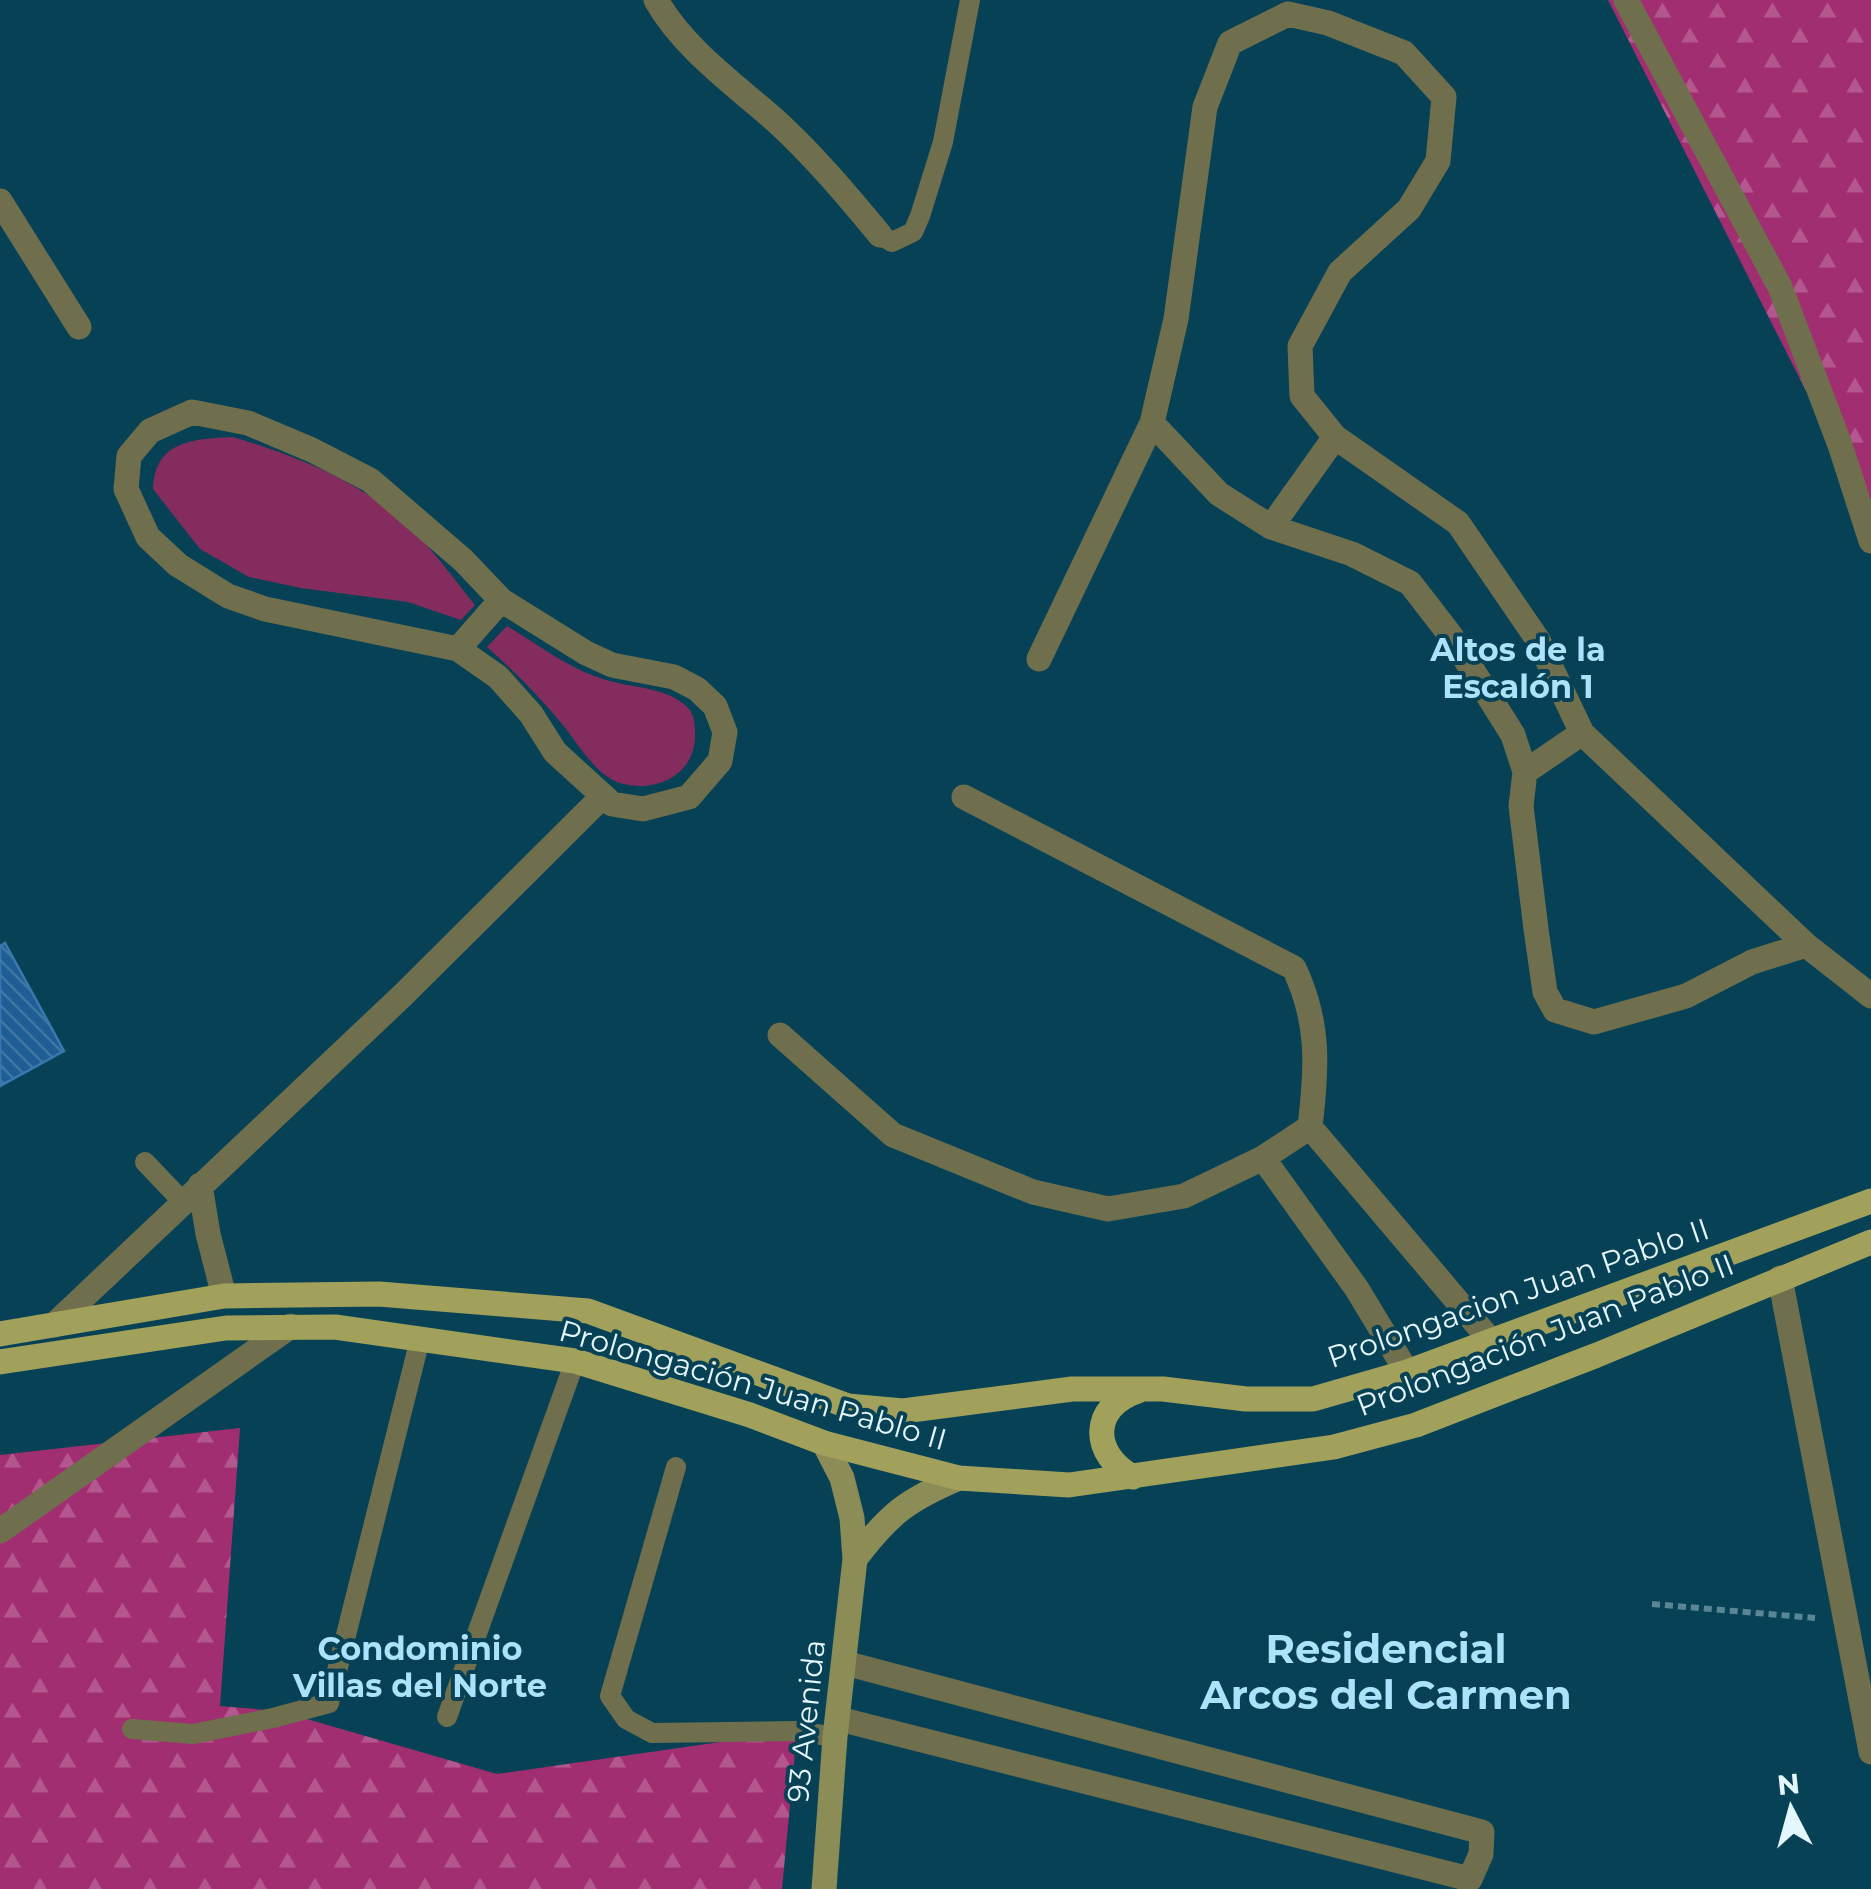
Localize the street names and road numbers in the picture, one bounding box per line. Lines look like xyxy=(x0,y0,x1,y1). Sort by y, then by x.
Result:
street label: Prolongacion Juan Pablo II xyxy=(1322,1210,1714,1376)
street label: Prolongación Juan Pablo II xyxy=(1351,1246,1739,1424)
street label: Prolongación Juan Pablo II xyxy=(555,1312,951,1458)
street label: 93 Avenida xyxy=(779,1638,833,1804)

